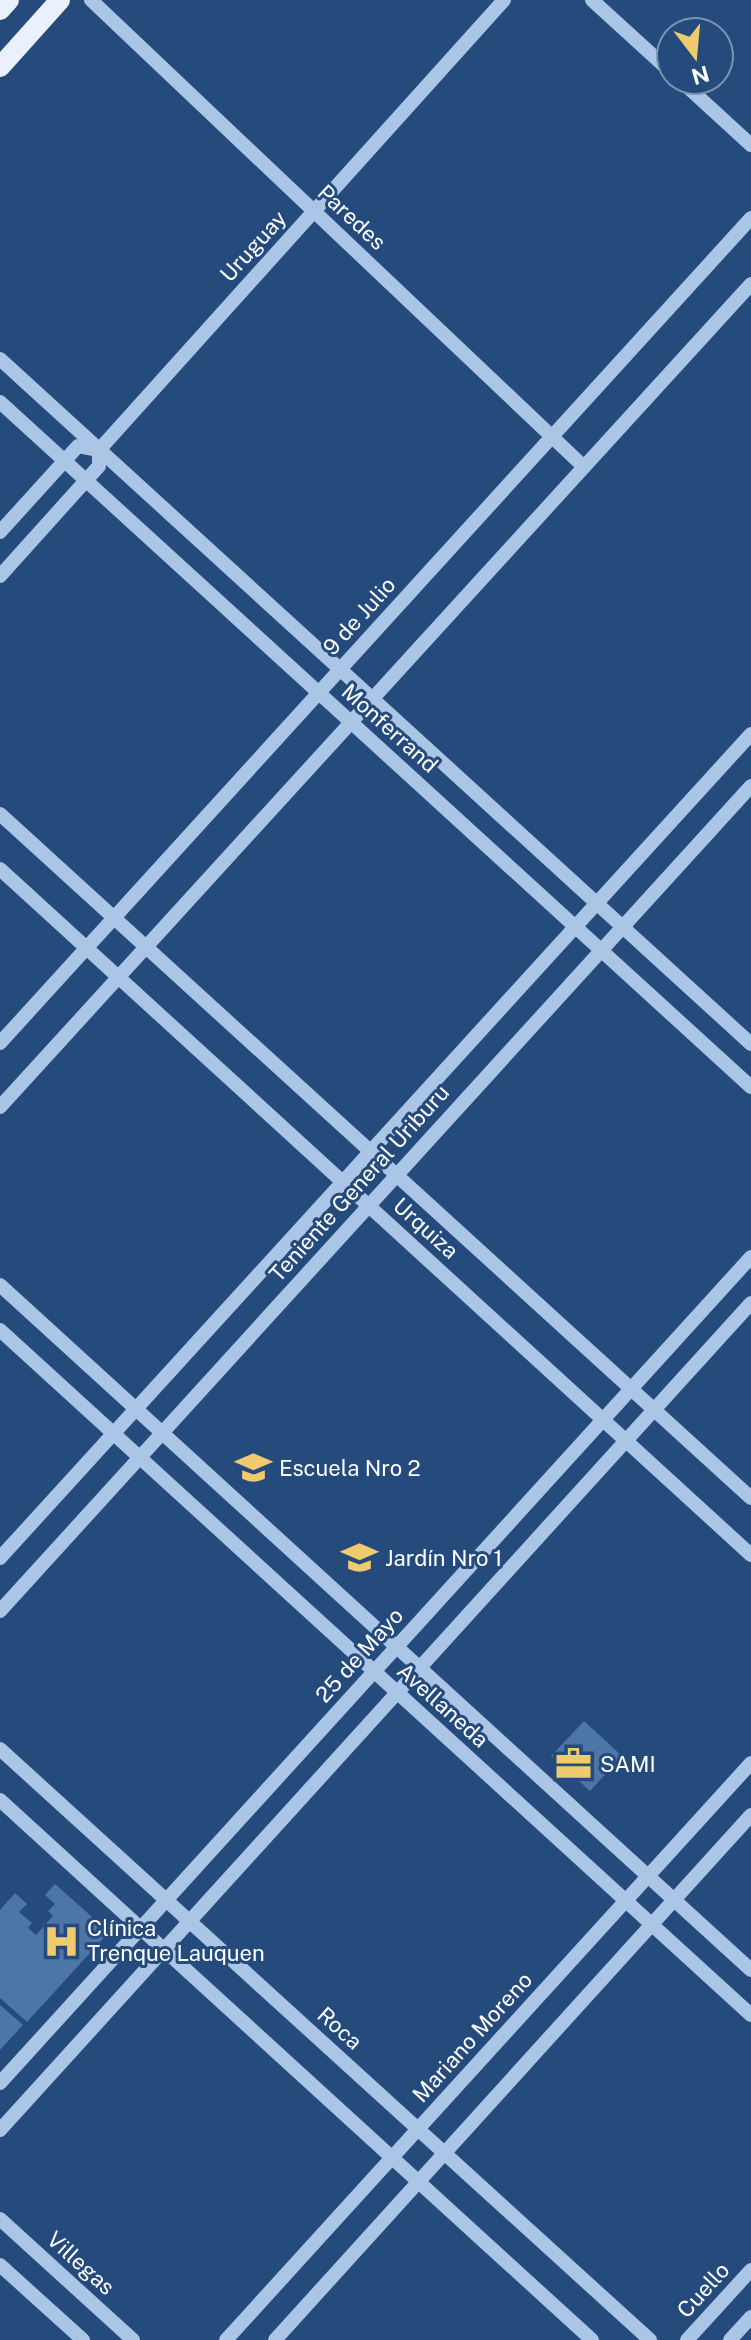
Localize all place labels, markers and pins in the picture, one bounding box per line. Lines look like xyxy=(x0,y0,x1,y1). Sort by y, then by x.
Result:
school or university icon: Escuela Nro 2 xyxy=(234,1449,272,1487)
place label: Escuela Nro 2 xyxy=(279,1455,421,1481)
school or university icon: Jardín Nro 1 xyxy=(340,1539,378,1577)
place label: Jardín Nro 1 xyxy=(385,1545,503,1571)
office icon: SAMI xyxy=(555,1745,593,1783)
place label: SAMI xyxy=(600,1751,656,1777)
place label: Clínica Trenque Lauquen xyxy=(87,1915,265,1966)
hospital icon: Clínica Trenque Lauquen xyxy=(42,1922,80,1960)

